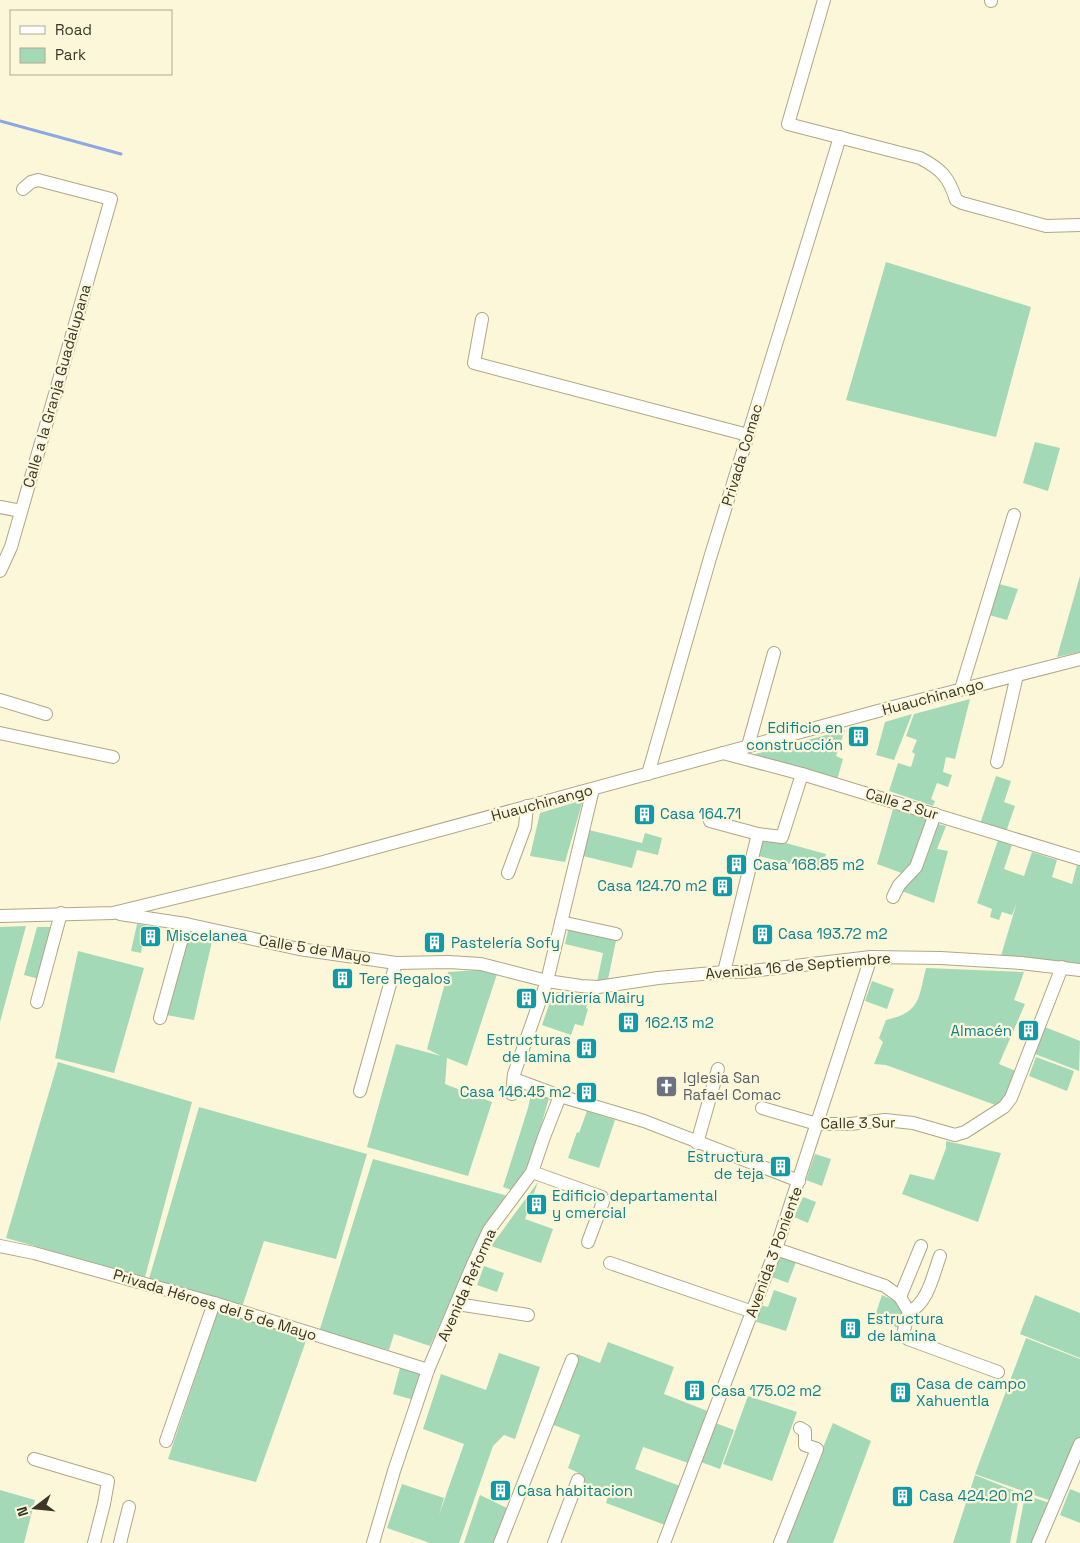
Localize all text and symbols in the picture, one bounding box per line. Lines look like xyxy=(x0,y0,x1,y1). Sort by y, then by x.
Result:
legend xyxy=(10,10,172,75)
text: Road xyxy=(55,20,92,39)
text: Park xyxy=(55,45,86,64)
street label: Calle a la Granja Guadalupana xyxy=(18,281,95,490)
street label: Privada Comac xyxy=(717,401,766,508)
street label: Huauchinango xyxy=(880,674,986,719)
place label: Edificio en construcción xyxy=(746,718,843,754)
building icon: Edificio en construcción xyxy=(847,725,871,749)
street label: Huauchinango xyxy=(489,780,595,825)
street label: Calle 2 Sur xyxy=(863,783,941,824)
building icon: Casa 164.71 xyxy=(632,802,656,826)
place label: Casa 164.71 xyxy=(660,804,741,823)
building icon: Casa 168.85 m2 xyxy=(725,853,749,877)
place label: Casa 168.85 m2 xyxy=(753,855,864,874)
building icon: Casa 124.70 m2 xyxy=(711,874,735,898)
place label: Casa 124.70 m2 xyxy=(597,876,707,895)
building icon: Casa 193.72 m2 xyxy=(750,922,774,946)
building icon: Miscelanea xyxy=(138,924,162,948)
place label: Casa 193.72 m2 xyxy=(778,924,887,943)
place label: Miscelanea xyxy=(166,926,248,945)
street label: Calle 5 de Mayo xyxy=(258,930,373,967)
building icon: Pastelería Sofy xyxy=(423,931,447,955)
place label: Pastelería Sofy xyxy=(451,933,560,952)
street label: Avenida 16 de Septiembre xyxy=(704,948,892,983)
building icon: Tere Regalos xyxy=(331,967,355,991)
place label: Tere Regalos xyxy=(359,969,451,988)
building icon: Vidriería Mairy xyxy=(514,986,538,1010)
place label: Vidriería Mairy xyxy=(542,988,645,1007)
building icon: 162.13 m2 xyxy=(617,1011,641,1035)
place label: 162.13 m2 xyxy=(645,1013,714,1032)
building icon: Almacén xyxy=(1016,1019,1040,1043)
place label: Almacén xyxy=(951,1021,1012,1040)
place label: Estructuras de lamina xyxy=(486,1030,571,1066)
building icon: Estructuras de lamina xyxy=(575,1037,599,1061)
place label: Iglesia San Rafael Comac xyxy=(683,1068,781,1104)
church icon: Iglesia San Rafael Comac xyxy=(655,1075,679,1099)
building icon: Casa 146.45 m2 xyxy=(575,1080,599,1104)
place label: Casa 146.45 m2 xyxy=(460,1082,571,1101)
street label: Calle 3 Sur xyxy=(820,1112,896,1133)
place label: Estructura de teja xyxy=(687,1147,764,1183)
building icon: Estructura de teja xyxy=(768,1154,792,1178)
street label: Avenida 3 Poniente xyxy=(741,1184,806,1320)
place label: Edificio departamental y cmercial xyxy=(552,1186,717,1222)
building icon: Edificio departamental y cmercial xyxy=(524,1193,548,1217)
street label: Avenida Reforma xyxy=(433,1225,500,1344)
street label: Privada Héroes del 5 de Mayo xyxy=(111,1264,319,1345)
place label: Estructura de lamina xyxy=(867,1309,944,1345)
building icon: Estructura de lamina xyxy=(839,1316,863,1340)
place label: Casa de campo Xahuentla xyxy=(916,1374,1026,1410)
building icon: Casa 175.02 m2 xyxy=(683,1379,707,1403)
place label: Casa 175.02 m2 xyxy=(711,1381,821,1400)
building icon: Casa de campo Xahuentla xyxy=(888,1381,912,1405)
building icon: Casa habitacion xyxy=(489,1479,513,1503)
place label: Casa habitacion xyxy=(517,1481,633,1500)
north arrow xyxy=(10,1483,60,1533)
building icon: Casa 424.20 m2 xyxy=(891,1484,915,1508)
place label: Casa 424.20 m2 xyxy=(919,1486,1033,1505)
text: N xyxy=(13,1505,32,1519)

